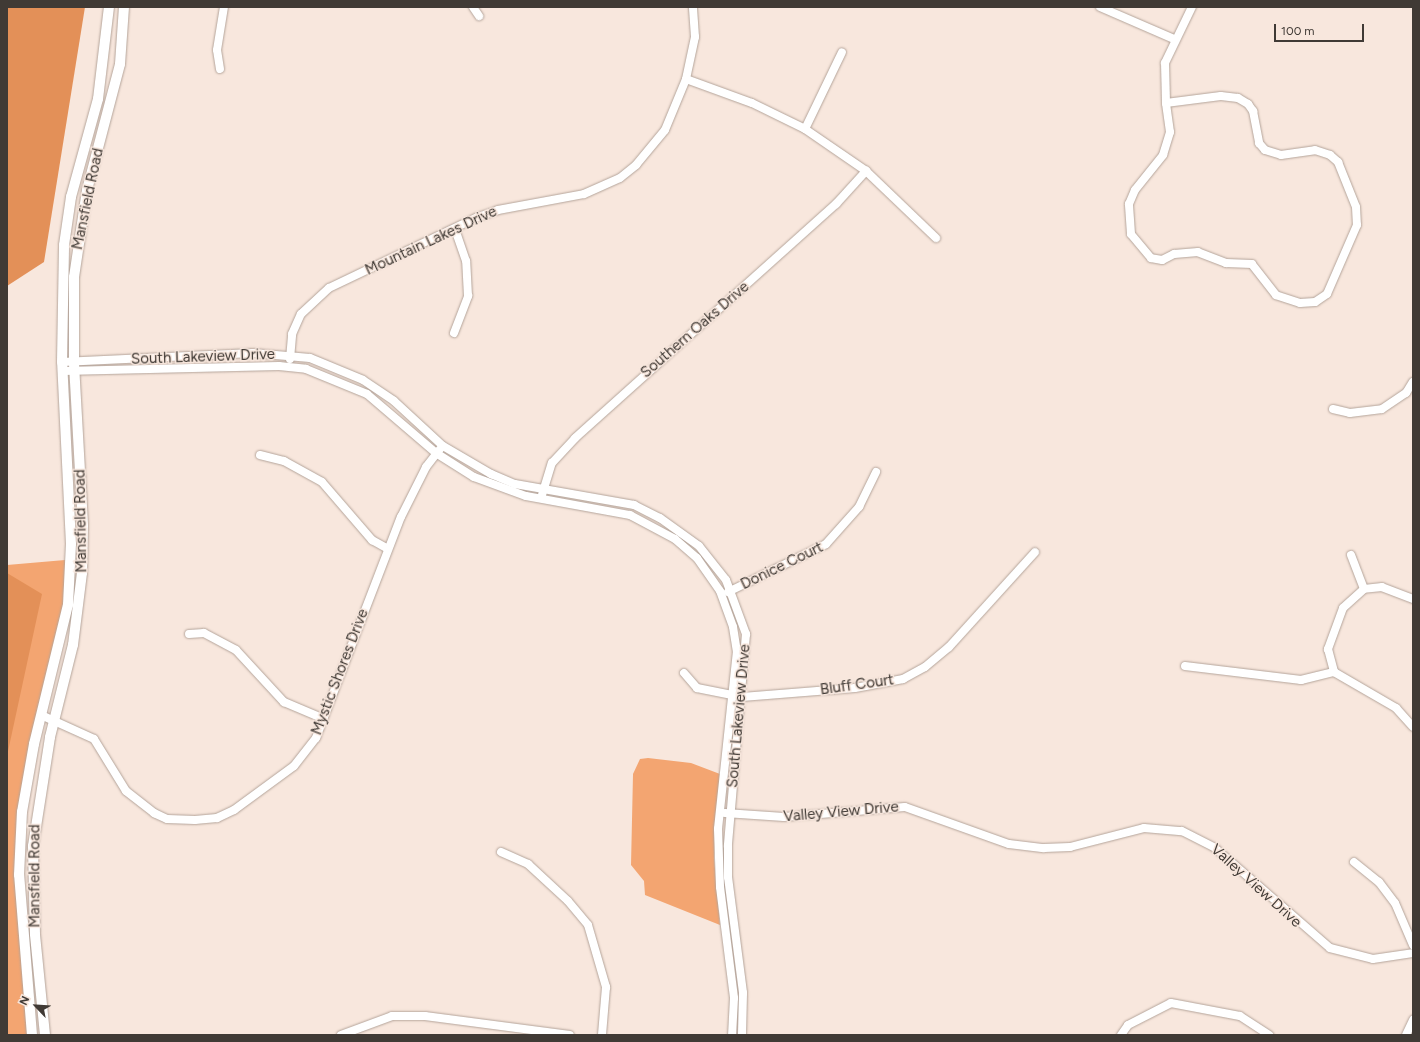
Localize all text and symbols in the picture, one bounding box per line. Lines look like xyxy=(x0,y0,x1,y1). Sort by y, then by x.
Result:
scale bar xyxy=(1276,16,1366,42)
text: 100 m xyxy=(1281,24,1315,38)
street label: Mansfield Road xyxy=(68,147,108,251)
street label: Mountain Lakes Drive xyxy=(362,203,500,279)
street label: Southern Oaks Drive xyxy=(637,278,753,382)
street label: South Lakeview Drive xyxy=(131,345,275,369)
street label: Mansfield Road xyxy=(71,469,91,573)
street label: Donice Court xyxy=(738,538,826,594)
street label: Mystic Shores Drive xyxy=(308,606,372,738)
street label: South Lakeview Drive xyxy=(724,643,754,789)
street label: Bluff Court xyxy=(819,671,895,699)
street label: Valley View Drive xyxy=(783,798,899,826)
street label: Mansfield Road xyxy=(26,824,44,928)
street label: Valley View Drive xyxy=(1207,841,1305,931)
north arrow xyxy=(16,986,56,1026)
text: N xyxy=(17,994,32,1007)

